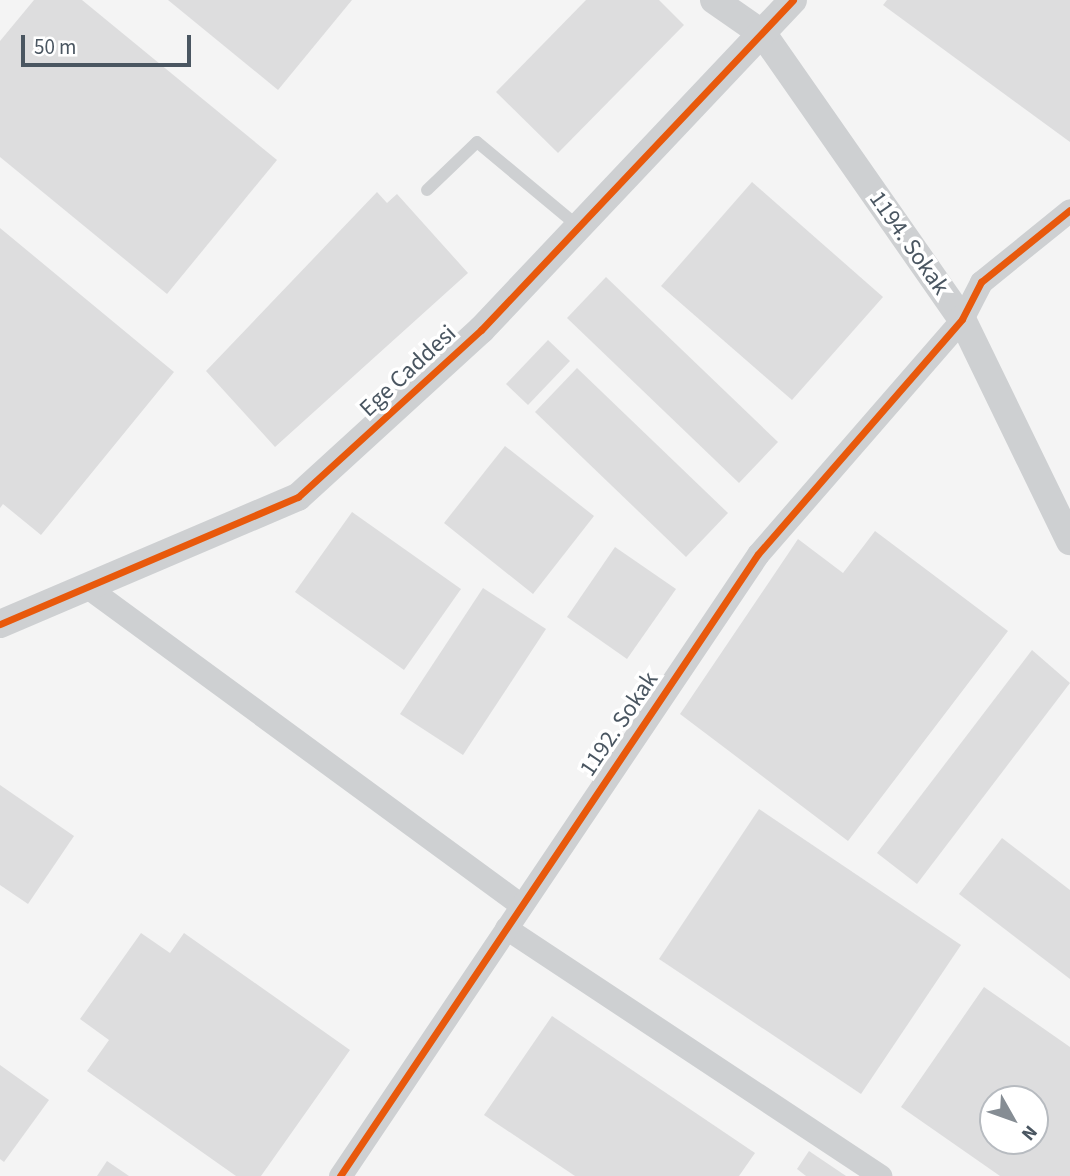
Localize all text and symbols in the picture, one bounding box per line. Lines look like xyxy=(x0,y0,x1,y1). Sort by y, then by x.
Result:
scale bar xyxy=(24,21,194,65)
text: 50 m xyxy=(34,32,76,62)
street label: 1194. Sokak xyxy=(863,186,955,300)
street label: Ege Caddesi xyxy=(354,319,462,423)
street label: 1192. Sokak xyxy=(574,666,664,782)
north arrow xyxy=(979,1085,1049,1155)
text: N xyxy=(1015,1119,1043,1146)

